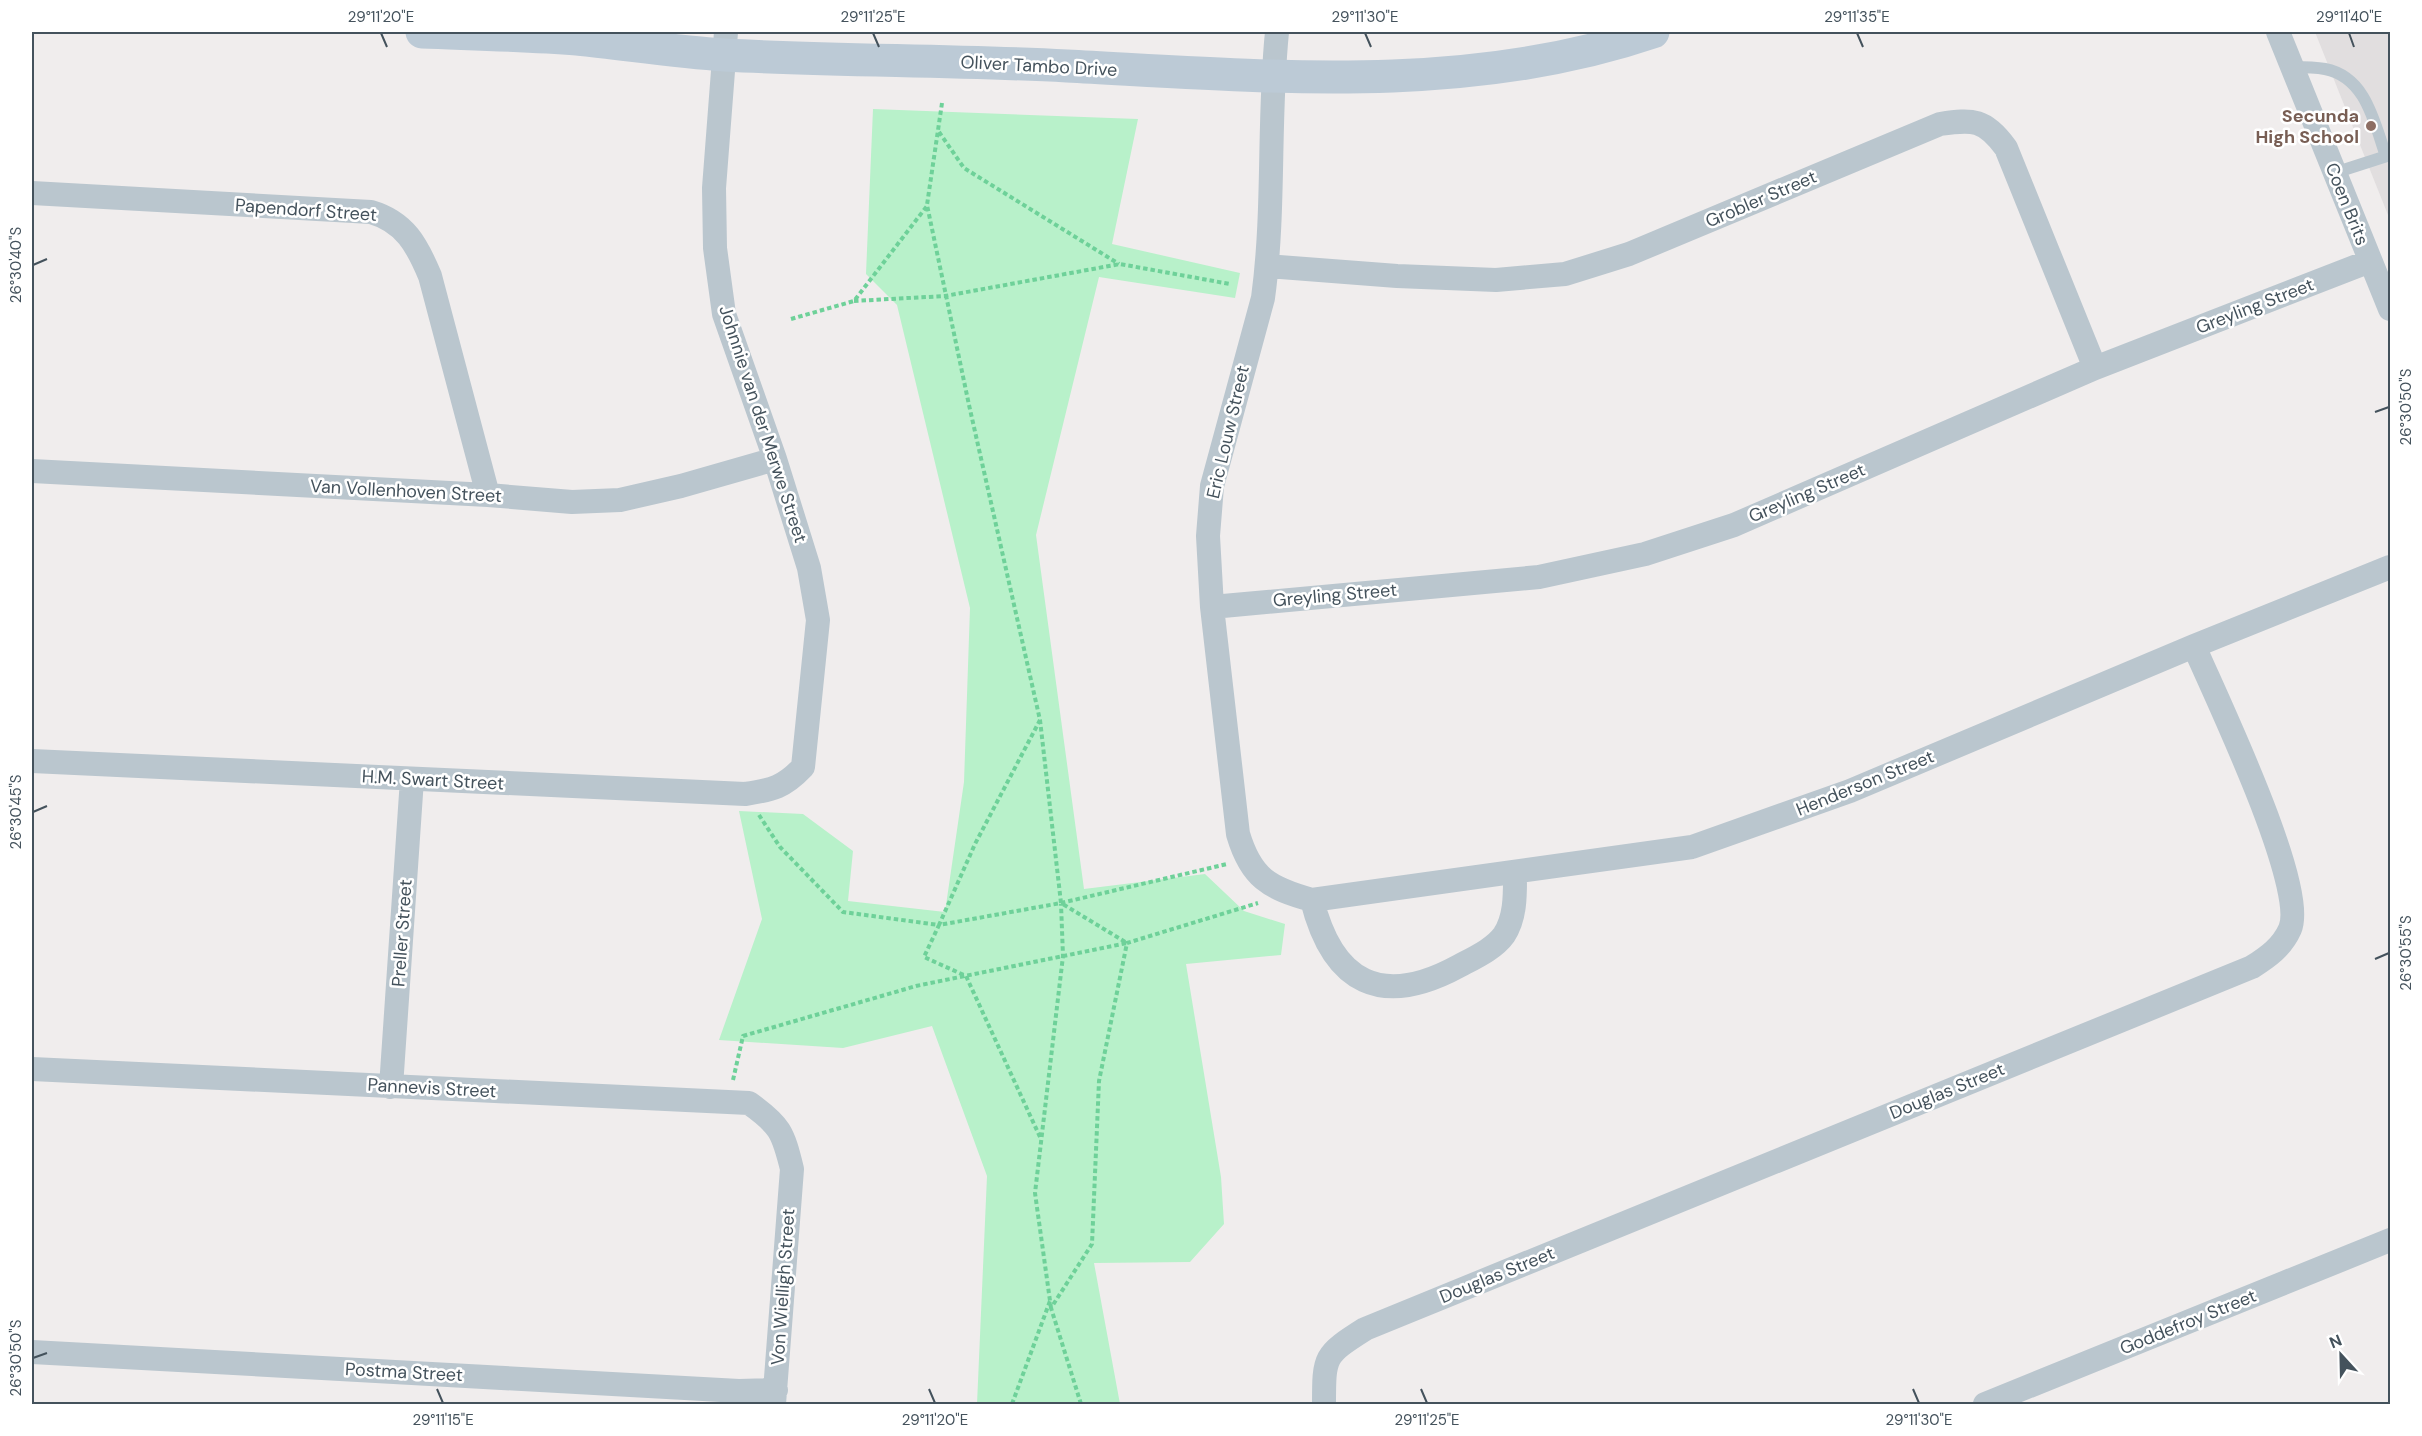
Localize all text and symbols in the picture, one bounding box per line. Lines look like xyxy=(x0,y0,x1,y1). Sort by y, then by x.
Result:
text: 29°11'20"E xyxy=(348,7,414,27)
text: 29°11'25"E xyxy=(840,7,906,27)
text: 29°11'30"E xyxy=(1332,7,1398,27)
text: 29°11'35"E xyxy=(1824,7,1890,27)
text: 29°11'40"E xyxy=(2316,7,2382,27)
street label: Oliver Tambo Drive xyxy=(960,50,1118,82)
place label: Secunda High School xyxy=(2255,104,2359,149)
marker: Secunda High School xyxy=(2364,119,2378,133)
street label: Coen Brits xyxy=(2320,159,2374,249)
street label: Grobler Street xyxy=(1702,165,1820,233)
street label: Papendorf Street xyxy=(234,193,378,227)
text: 26°30'40"S xyxy=(6,227,26,303)
street label: Greyling Street xyxy=(2193,273,2317,339)
street label: Johnnie van der Merwe Street xyxy=(713,302,813,546)
street label: Eric Louw Street xyxy=(1201,363,1255,501)
text: 26°30'50"S xyxy=(2396,368,2416,445)
street label: Greyling Street xyxy=(1745,458,1869,528)
street label: Van Vollenhoven Street xyxy=(309,474,503,508)
street label: Greyling Street xyxy=(1272,578,1398,612)
street label: Henderson Street xyxy=(1792,744,1938,822)
street label: H.M. Swart Street xyxy=(361,764,505,796)
text: 26°30'45"S xyxy=(6,774,26,850)
street label: Preller Street xyxy=(386,878,418,988)
text: 26°30'55"S xyxy=(2396,915,2416,991)
street label: Douglas Street xyxy=(1886,1057,2008,1125)
street label: Pannevis Street xyxy=(367,1073,497,1103)
street label: Von Wielligh Street xyxy=(766,1208,800,1366)
street label: Douglas Street xyxy=(1436,1241,1558,1309)
street label: Goddefroy Street xyxy=(2116,1284,2260,1360)
text: 26°30'50"S xyxy=(6,1319,26,1396)
north arrow xyxy=(2311,1325,2371,1385)
text: N xyxy=(2326,1330,2345,1353)
street label: Postma Street xyxy=(344,1357,464,1387)
text: 29°11'15"E xyxy=(412,1410,474,1430)
text: 29°11'20"E xyxy=(902,1410,968,1430)
text: 29°11'25"E xyxy=(1394,1410,1460,1430)
text: 29°11'30"E xyxy=(1886,1410,1952,1430)

